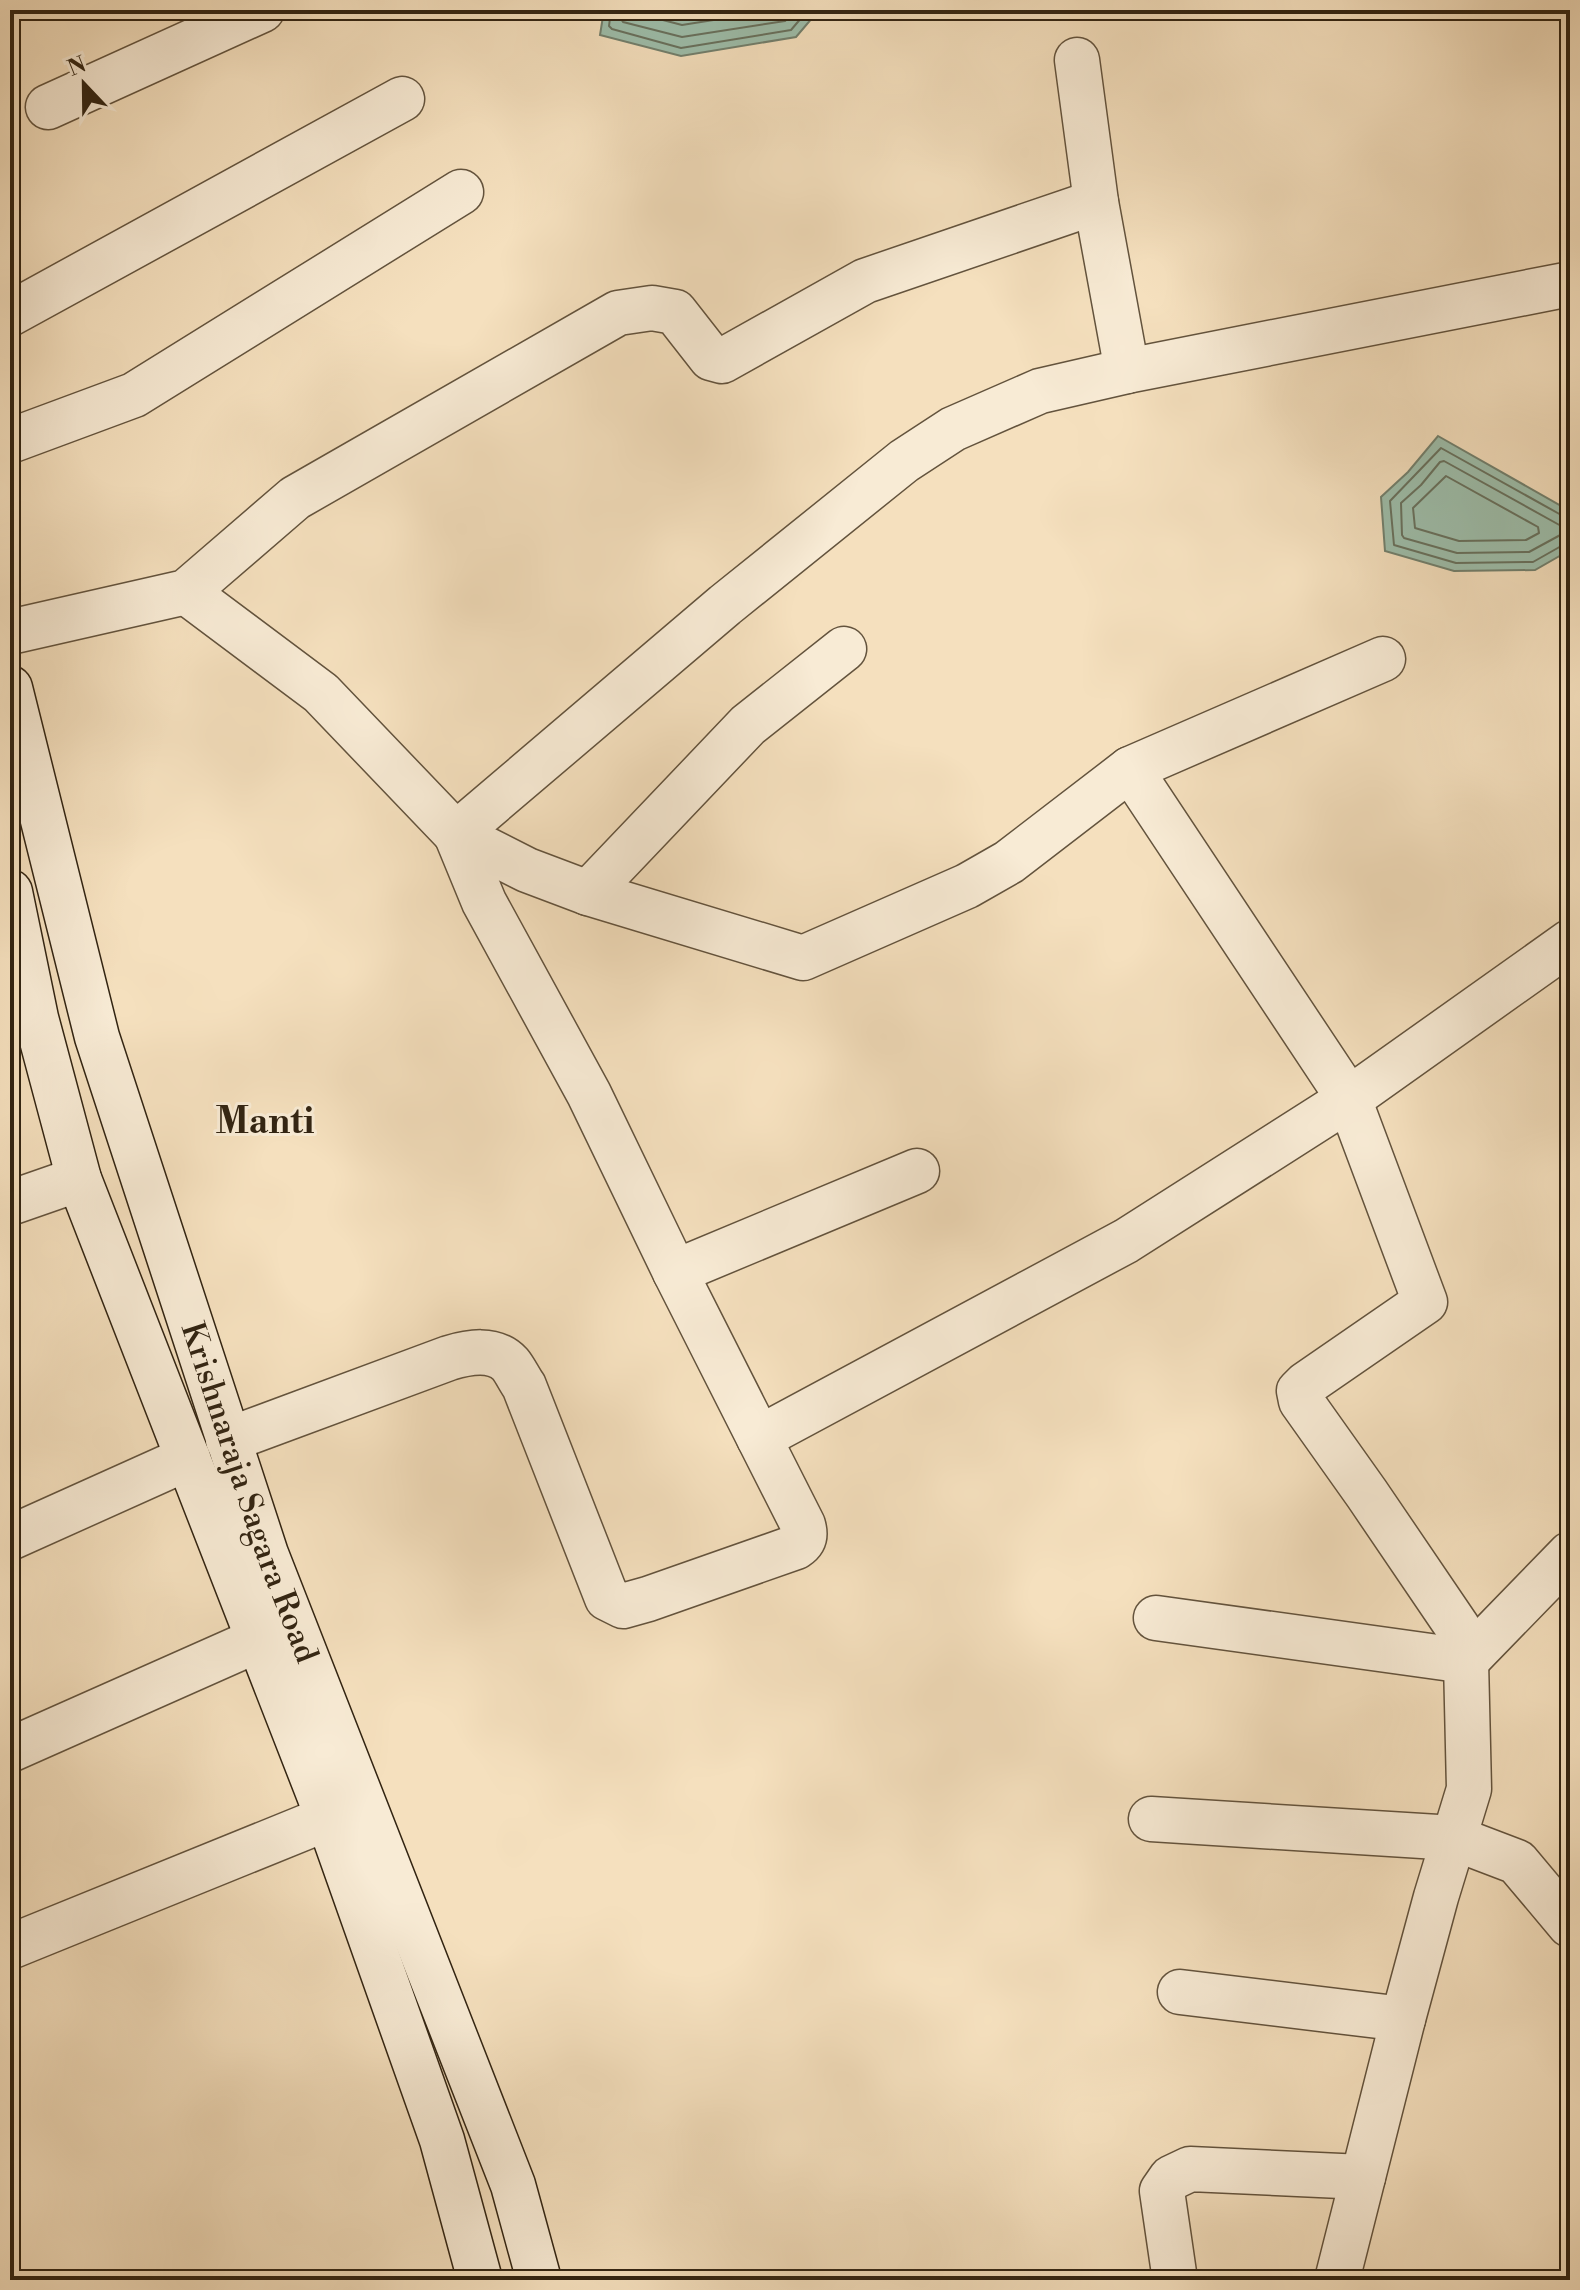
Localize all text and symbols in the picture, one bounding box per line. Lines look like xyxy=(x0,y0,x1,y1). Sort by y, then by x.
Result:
north arrow xyxy=(44,44,124,124)
text: N xyxy=(64,51,91,83)
district label: Manti xyxy=(215,1100,315,1145)
street label: Krishnaraja Sagara Road xyxy=(172,1317,327,1669)

